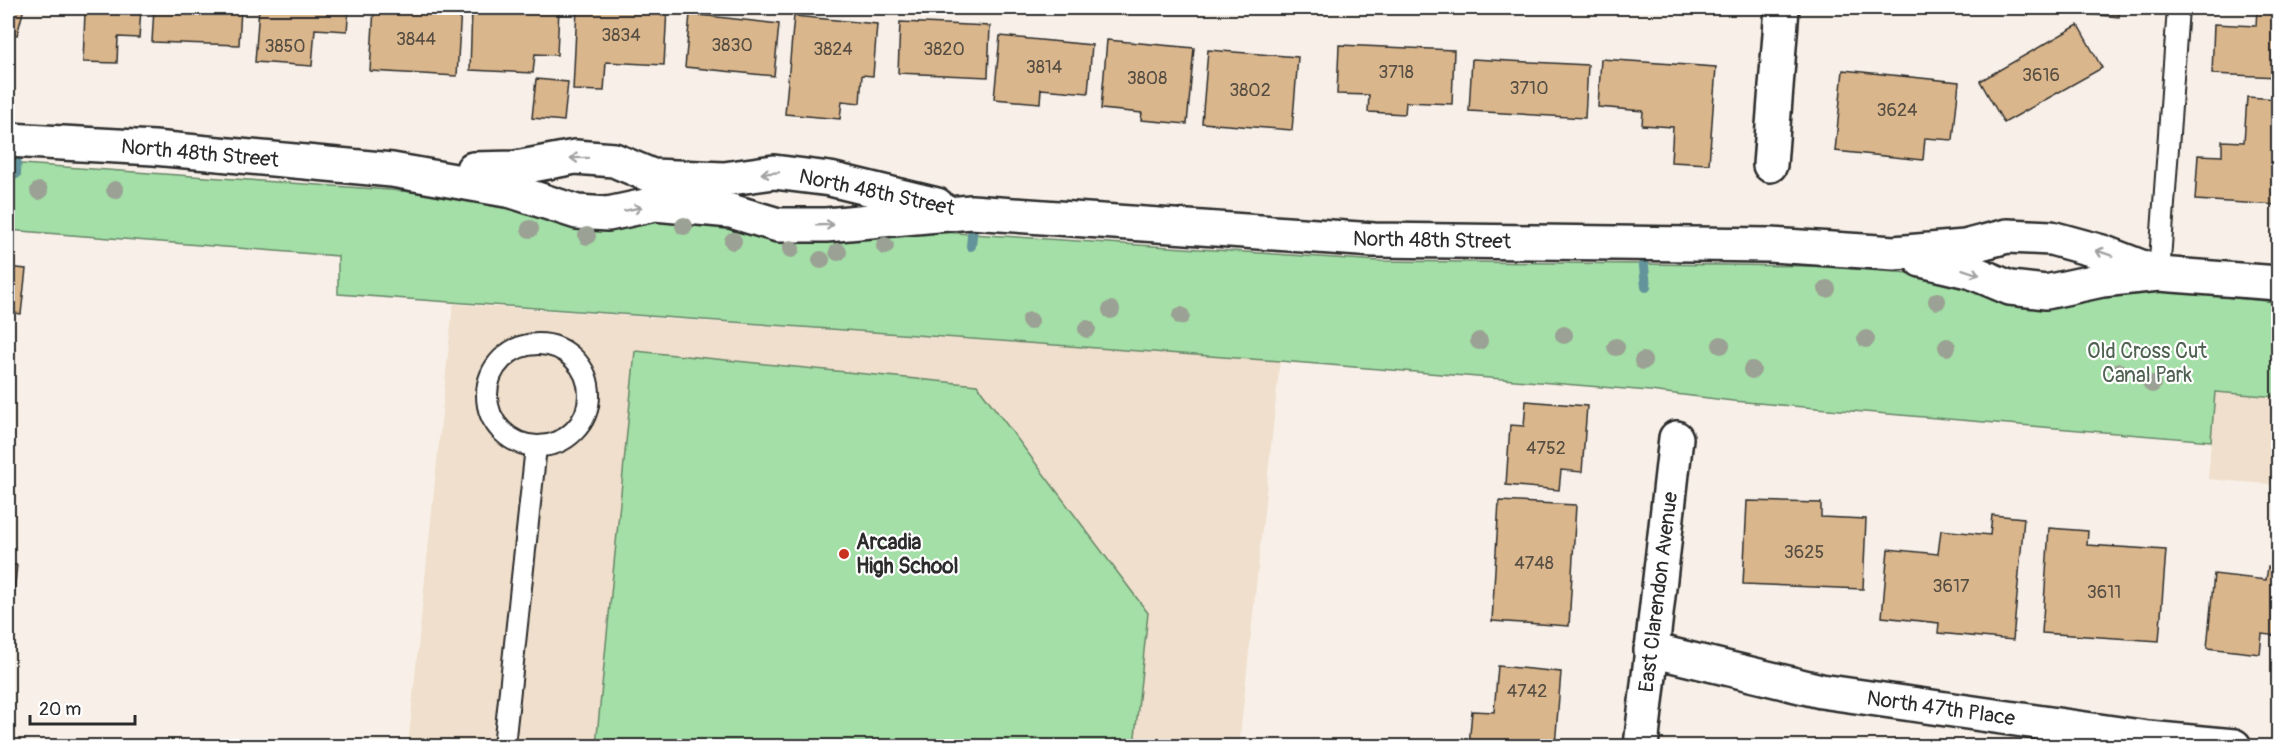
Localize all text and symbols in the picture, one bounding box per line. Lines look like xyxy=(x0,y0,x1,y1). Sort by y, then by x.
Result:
house number: 3834 xyxy=(601,24,641,47)
house number: 3844 xyxy=(396,28,437,51)
house number: 3830 xyxy=(711,34,753,57)
house number: 3850 xyxy=(264,35,306,58)
house number: 3824 xyxy=(813,38,853,61)
house number: 3820 xyxy=(923,38,965,61)
house number: 3814 xyxy=(1026,56,1063,79)
house number: 3718 xyxy=(1378,61,1414,84)
house number: 3616 xyxy=(2022,64,2060,87)
house number: 3808 xyxy=(1127,67,1167,90)
house number: 3710 xyxy=(1510,77,1548,100)
house number: 3802 xyxy=(1229,79,1271,102)
house number: 3624 xyxy=(1876,99,1918,122)
street label: North 48th Street xyxy=(120,133,281,174)
one-way arrow xyxy=(570,152,590,164)
street label: North 48th Street xyxy=(797,163,958,222)
one-way arrow xyxy=(761,168,780,179)
one-way arrow xyxy=(623,203,643,214)
one-way arrow xyxy=(815,219,835,230)
street label: North 48th Street xyxy=(1353,226,1512,255)
one-way arrow xyxy=(2095,247,2114,258)
one-way arrow xyxy=(1961,267,1980,278)
park label: Old Cross Cut Canal Park xyxy=(2087,338,2207,389)
house number: 4752 xyxy=(1526,437,1566,460)
street label: East Clarendon Avenue xyxy=(1633,490,1684,694)
place label: Arcadia High School xyxy=(856,529,959,580)
house number: 3625 xyxy=(1784,541,1824,564)
marker: Arcadia High School xyxy=(837,547,851,561)
house number: 4748 xyxy=(1514,552,1554,575)
house number: 3617 xyxy=(1932,575,1970,598)
house number: 3611 xyxy=(2087,581,2121,604)
house number: 4742 xyxy=(1507,680,1547,703)
street label: North 47th Place xyxy=(1865,685,2017,732)
scale bar xyxy=(30,688,135,726)
text: 20 m xyxy=(39,698,81,721)

